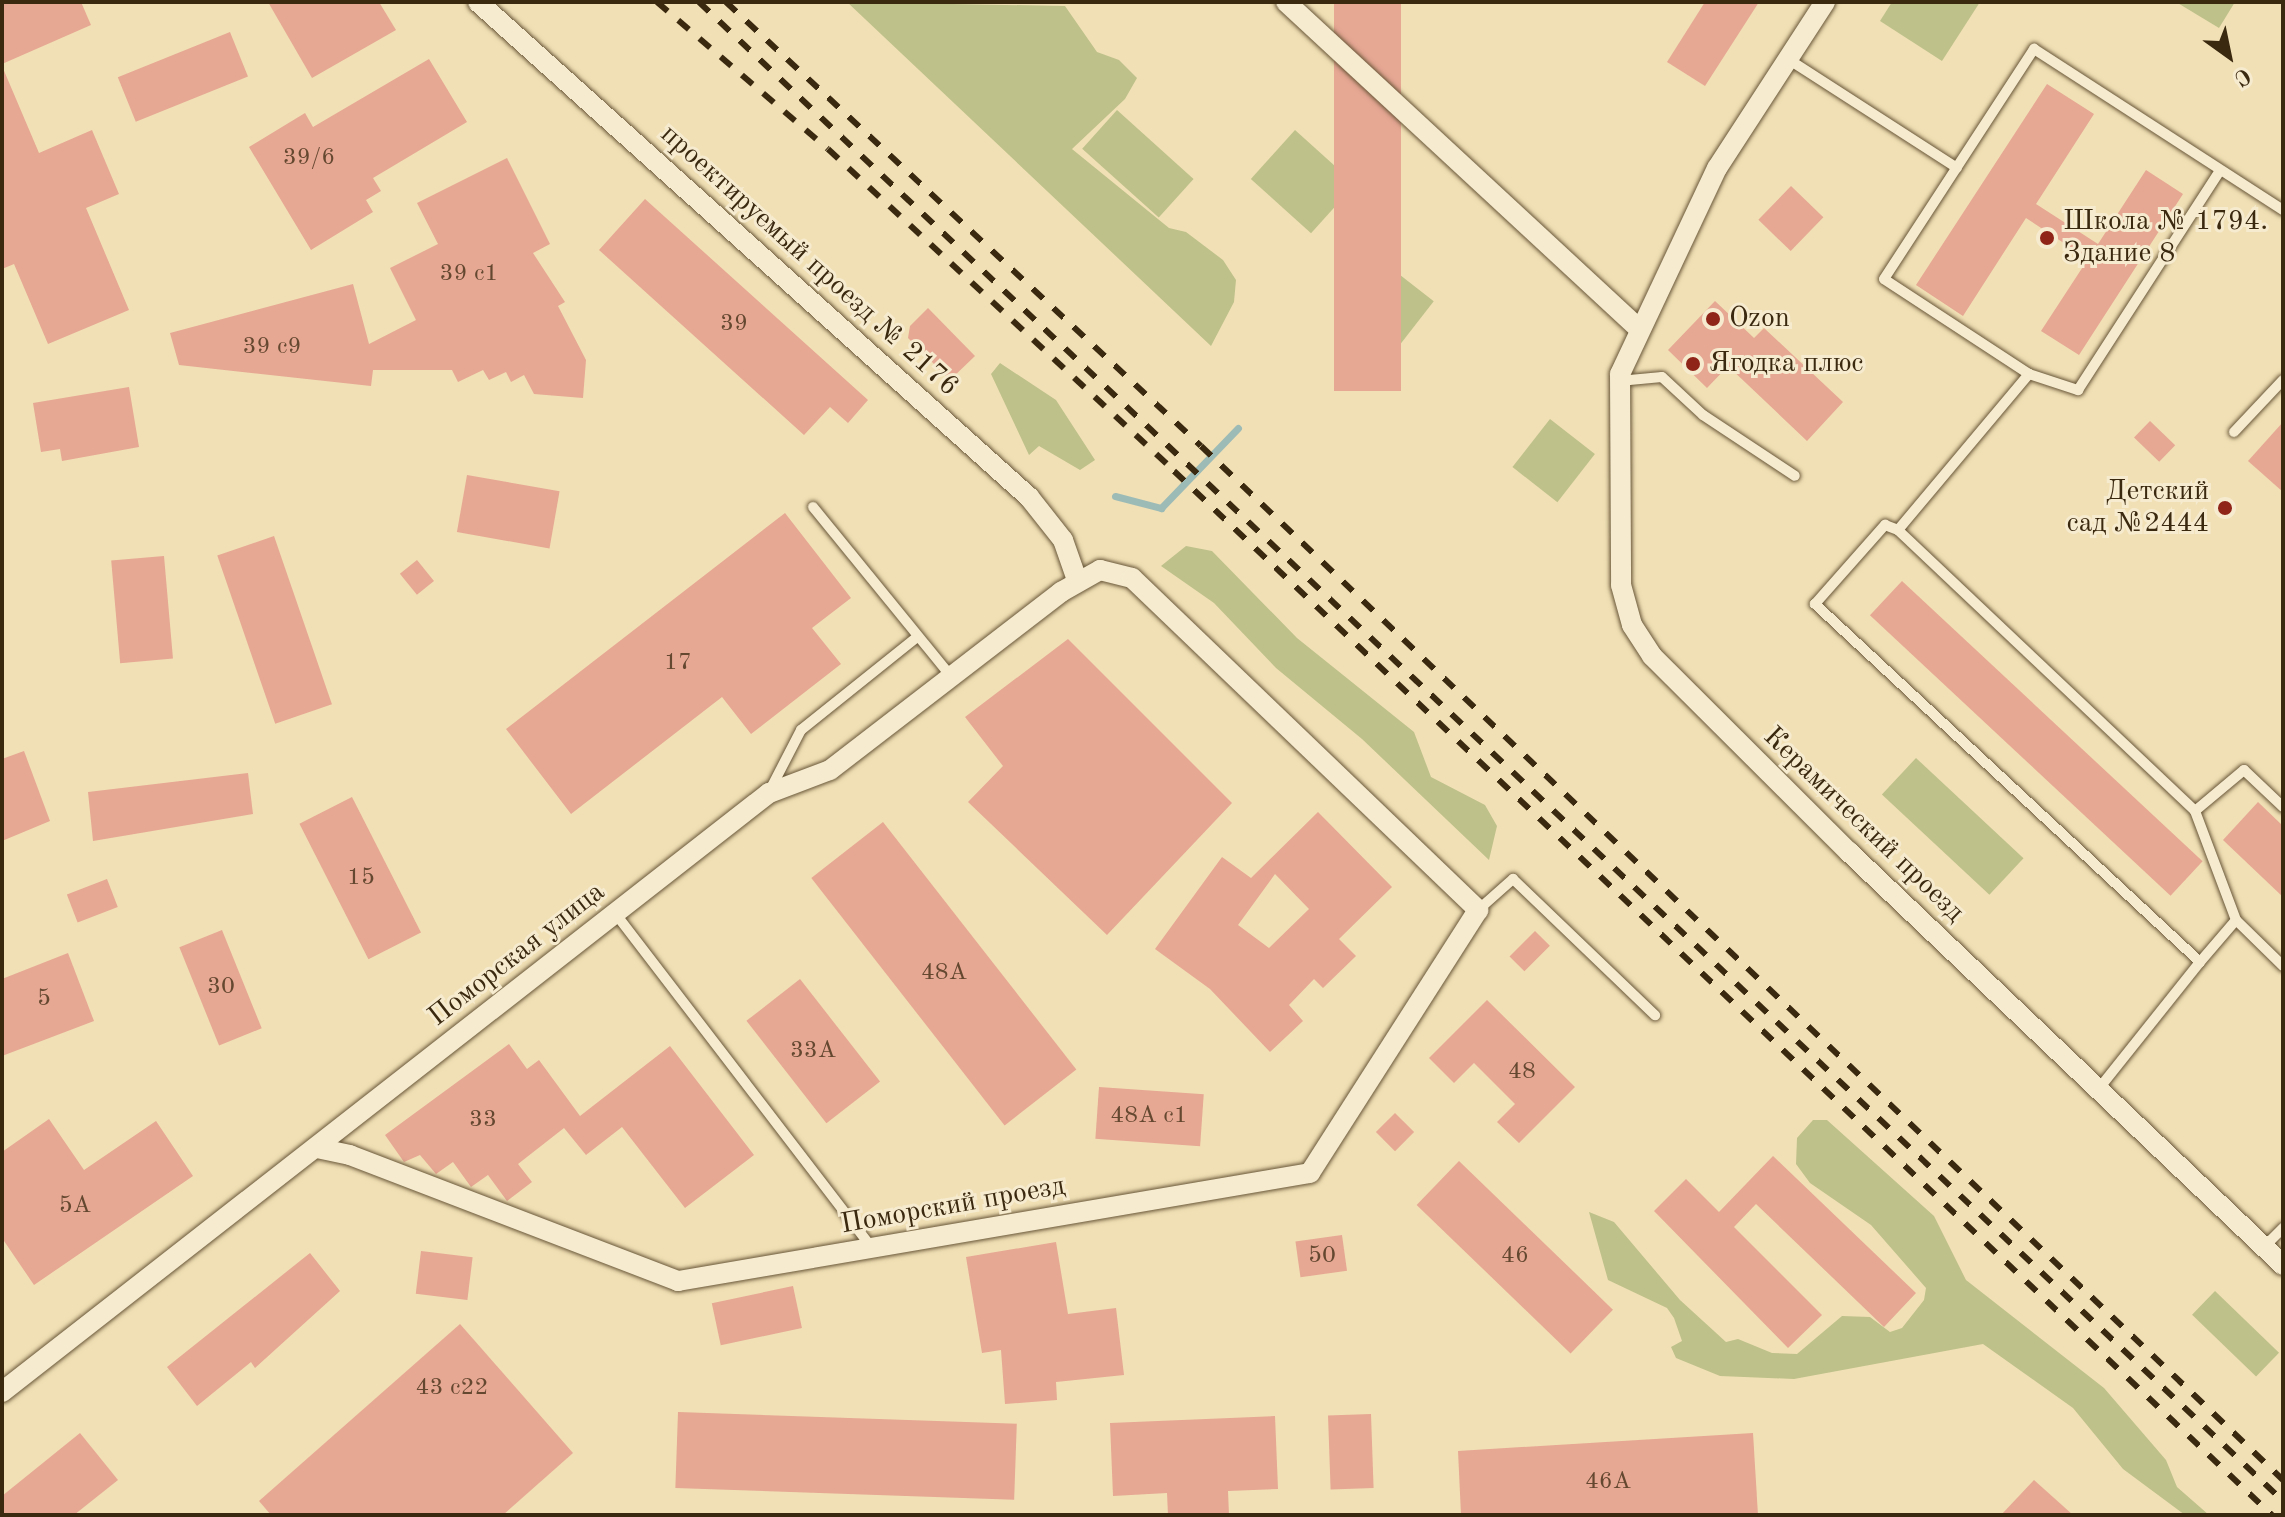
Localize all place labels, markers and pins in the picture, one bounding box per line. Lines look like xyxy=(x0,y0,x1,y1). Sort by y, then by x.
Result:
place label: Школа № 1794. Здание 8 xyxy=(2063,205,2268,271)
marker: Школа № 1794. Здание 8 xyxy=(2038,229,2056,247)
place label: Ozon xyxy=(1729,302,1790,336)
marker: Ozon xyxy=(1704,310,1722,328)
place label: Ягодка плюс xyxy=(1709,347,1864,381)
marker: Ягодка плюс xyxy=(1684,355,1702,373)
place label: Детский сад №2444 xyxy=(2067,475,2209,541)
marker: Детский сад №2444 xyxy=(2216,499,2234,517)

